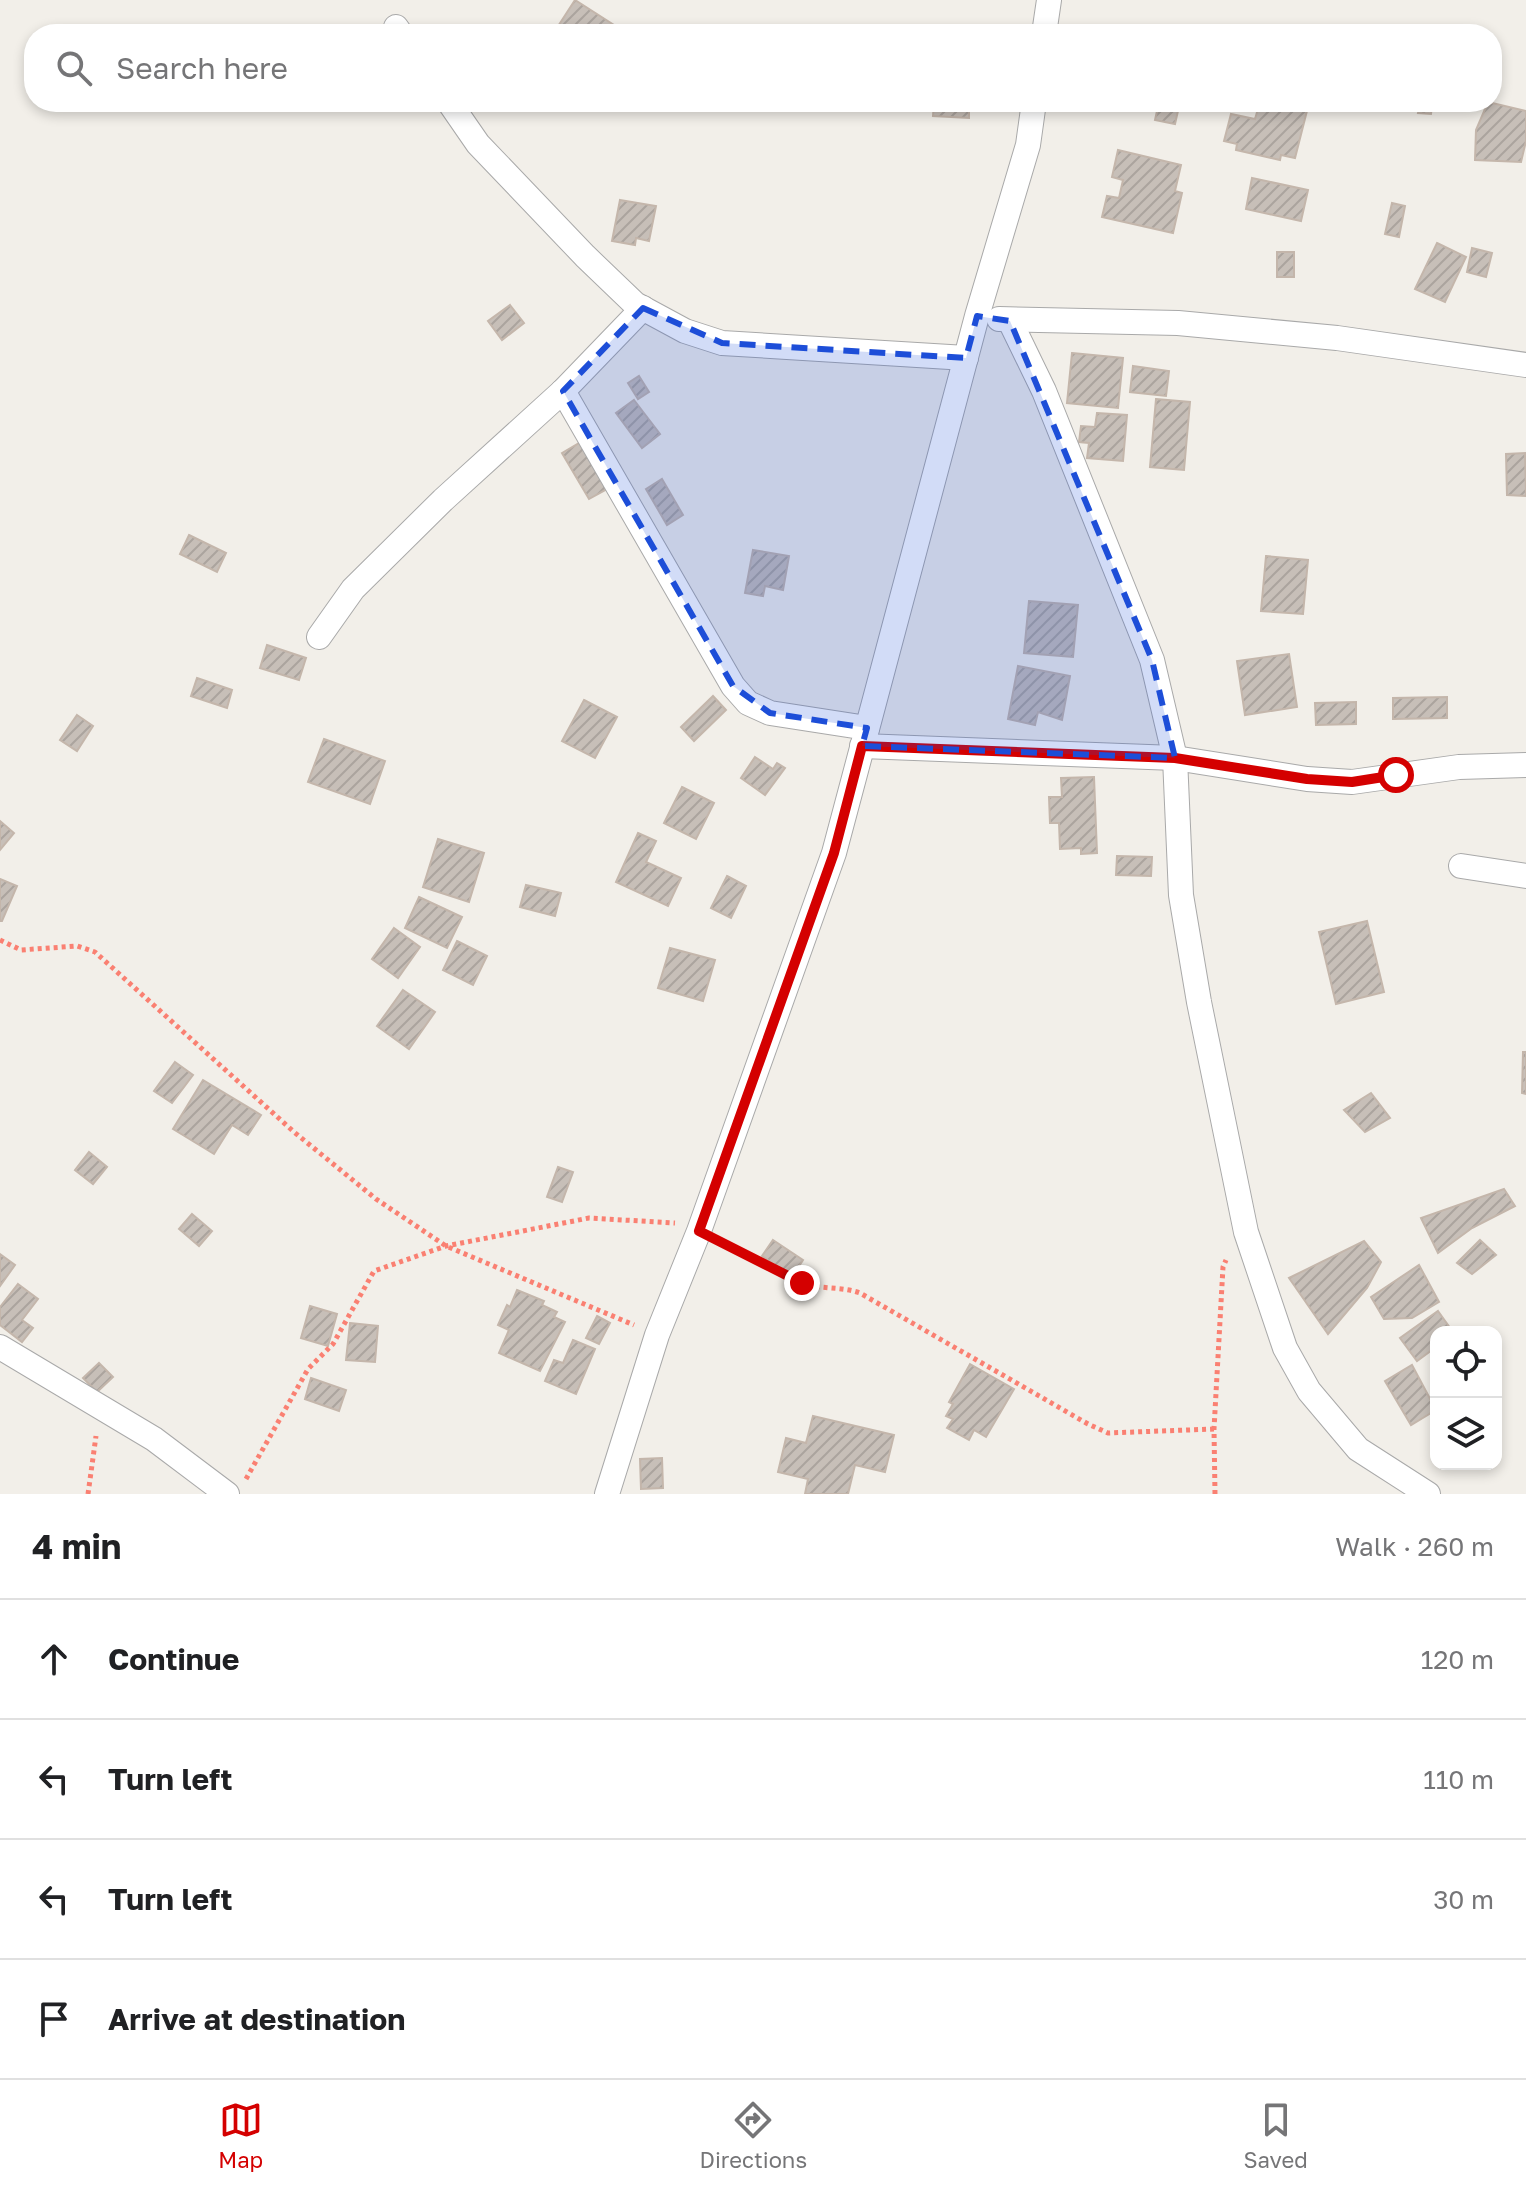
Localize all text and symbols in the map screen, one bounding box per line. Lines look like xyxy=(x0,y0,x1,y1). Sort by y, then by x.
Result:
search box xyxy=(24,24,1502,112)
icon: search xyxy=(52,46,96,90)
text: Search here xyxy=(116,50,288,86)
route start xyxy=(1378,757,1414,793)
route end xyxy=(784,1265,820,1301)
map controls xyxy=(1430,1326,1502,1470)
button: locate xyxy=(1430,1326,1502,1398)
button: layers xyxy=(1430,1398,1502,1470)
text: 4 min xyxy=(32,1526,121,1566)
text: Walk · 260 m xyxy=(1335,1531,1494,1562)
icon: ahead xyxy=(32,1637,76,1681)
text: Continue xyxy=(108,1641,239,1677)
text: 120 m xyxy=(1421,1644,1494,1675)
icon: left xyxy=(32,1757,76,1801)
text: Turn left xyxy=(108,1761,233,1797)
text: 110 m xyxy=(1423,1764,1494,1795)
icon: left xyxy=(32,1877,76,1921)
text: Turn left xyxy=(108,1881,233,1917)
text: 30 m xyxy=(1433,1884,1494,1915)
icon: arrive xyxy=(32,1997,76,2041)
text: Arrive at destination xyxy=(108,2001,405,2037)
tab: Map xyxy=(218,2098,263,2173)
tab: Directions xyxy=(700,2098,807,2173)
tab: Saved xyxy=(1244,2098,1308,2173)

